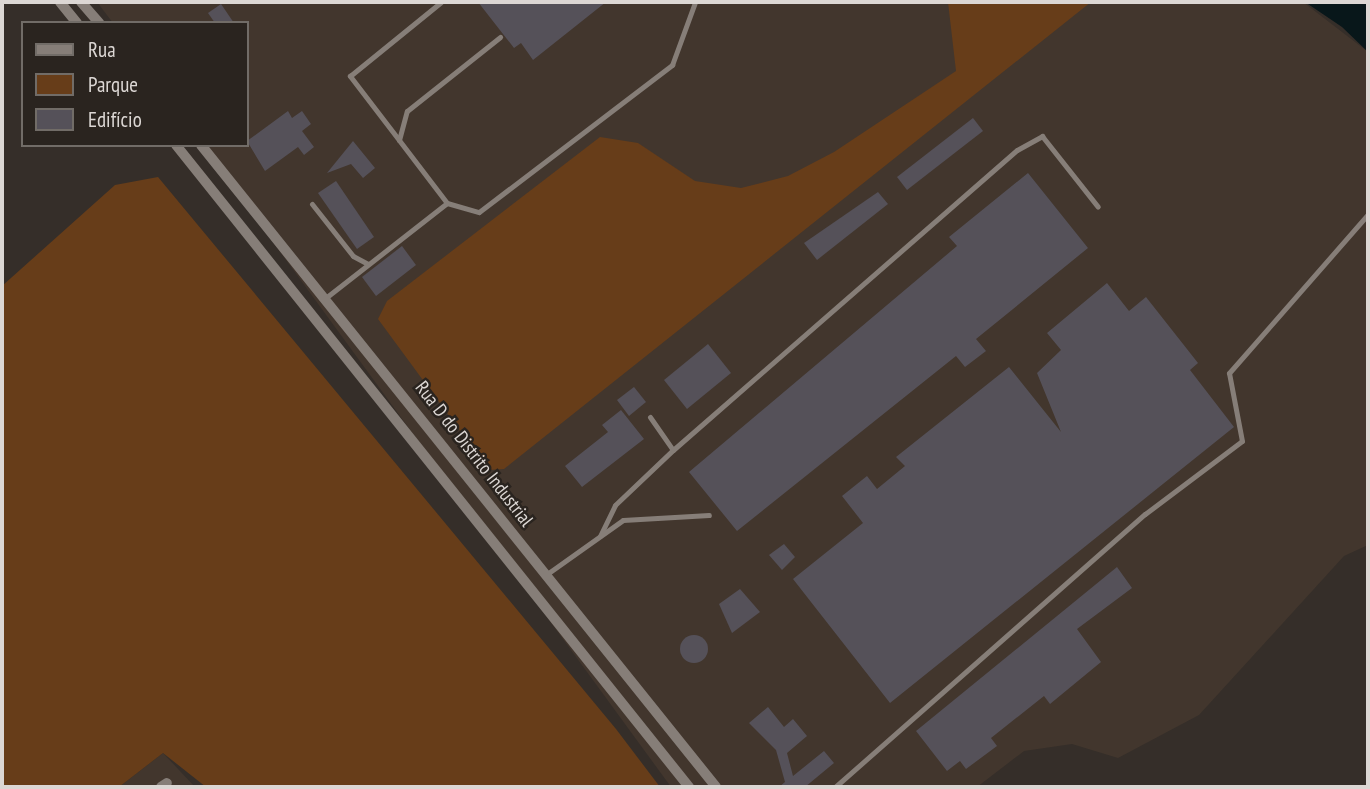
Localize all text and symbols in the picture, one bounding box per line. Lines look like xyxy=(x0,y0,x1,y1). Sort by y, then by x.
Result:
legend xyxy=(21,21,248,147)
text: Rua xyxy=(88,36,116,63)
text: Parque xyxy=(88,71,138,98)
text: Edifício xyxy=(88,106,142,133)
street label: Rua D do Distrito Industrial xyxy=(410,377,538,531)

